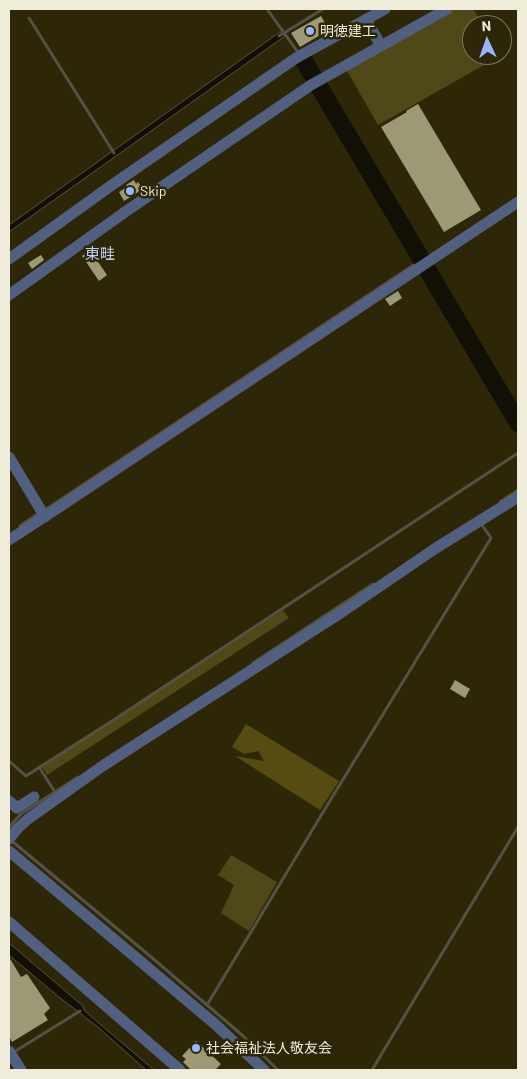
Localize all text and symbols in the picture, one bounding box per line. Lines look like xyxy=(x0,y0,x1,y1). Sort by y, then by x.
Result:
north arrow xyxy=(462,15,512,65)
text: N xyxy=(481,17,491,34)
place label: 明徳建工 xyxy=(320,23,376,39)
marker: 明徳建工 xyxy=(304,25,316,37)
place label: Skip xyxy=(140,183,166,199)
marker: Skip xyxy=(124,185,136,197)
district label: 東畦 xyxy=(85,245,115,263)
place label: 社会福祉法人敬友会 xyxy=(206,1040,332,1056)
marker: 社会福祉法人敬友会 xyxy=(190,1042,202,1054)

